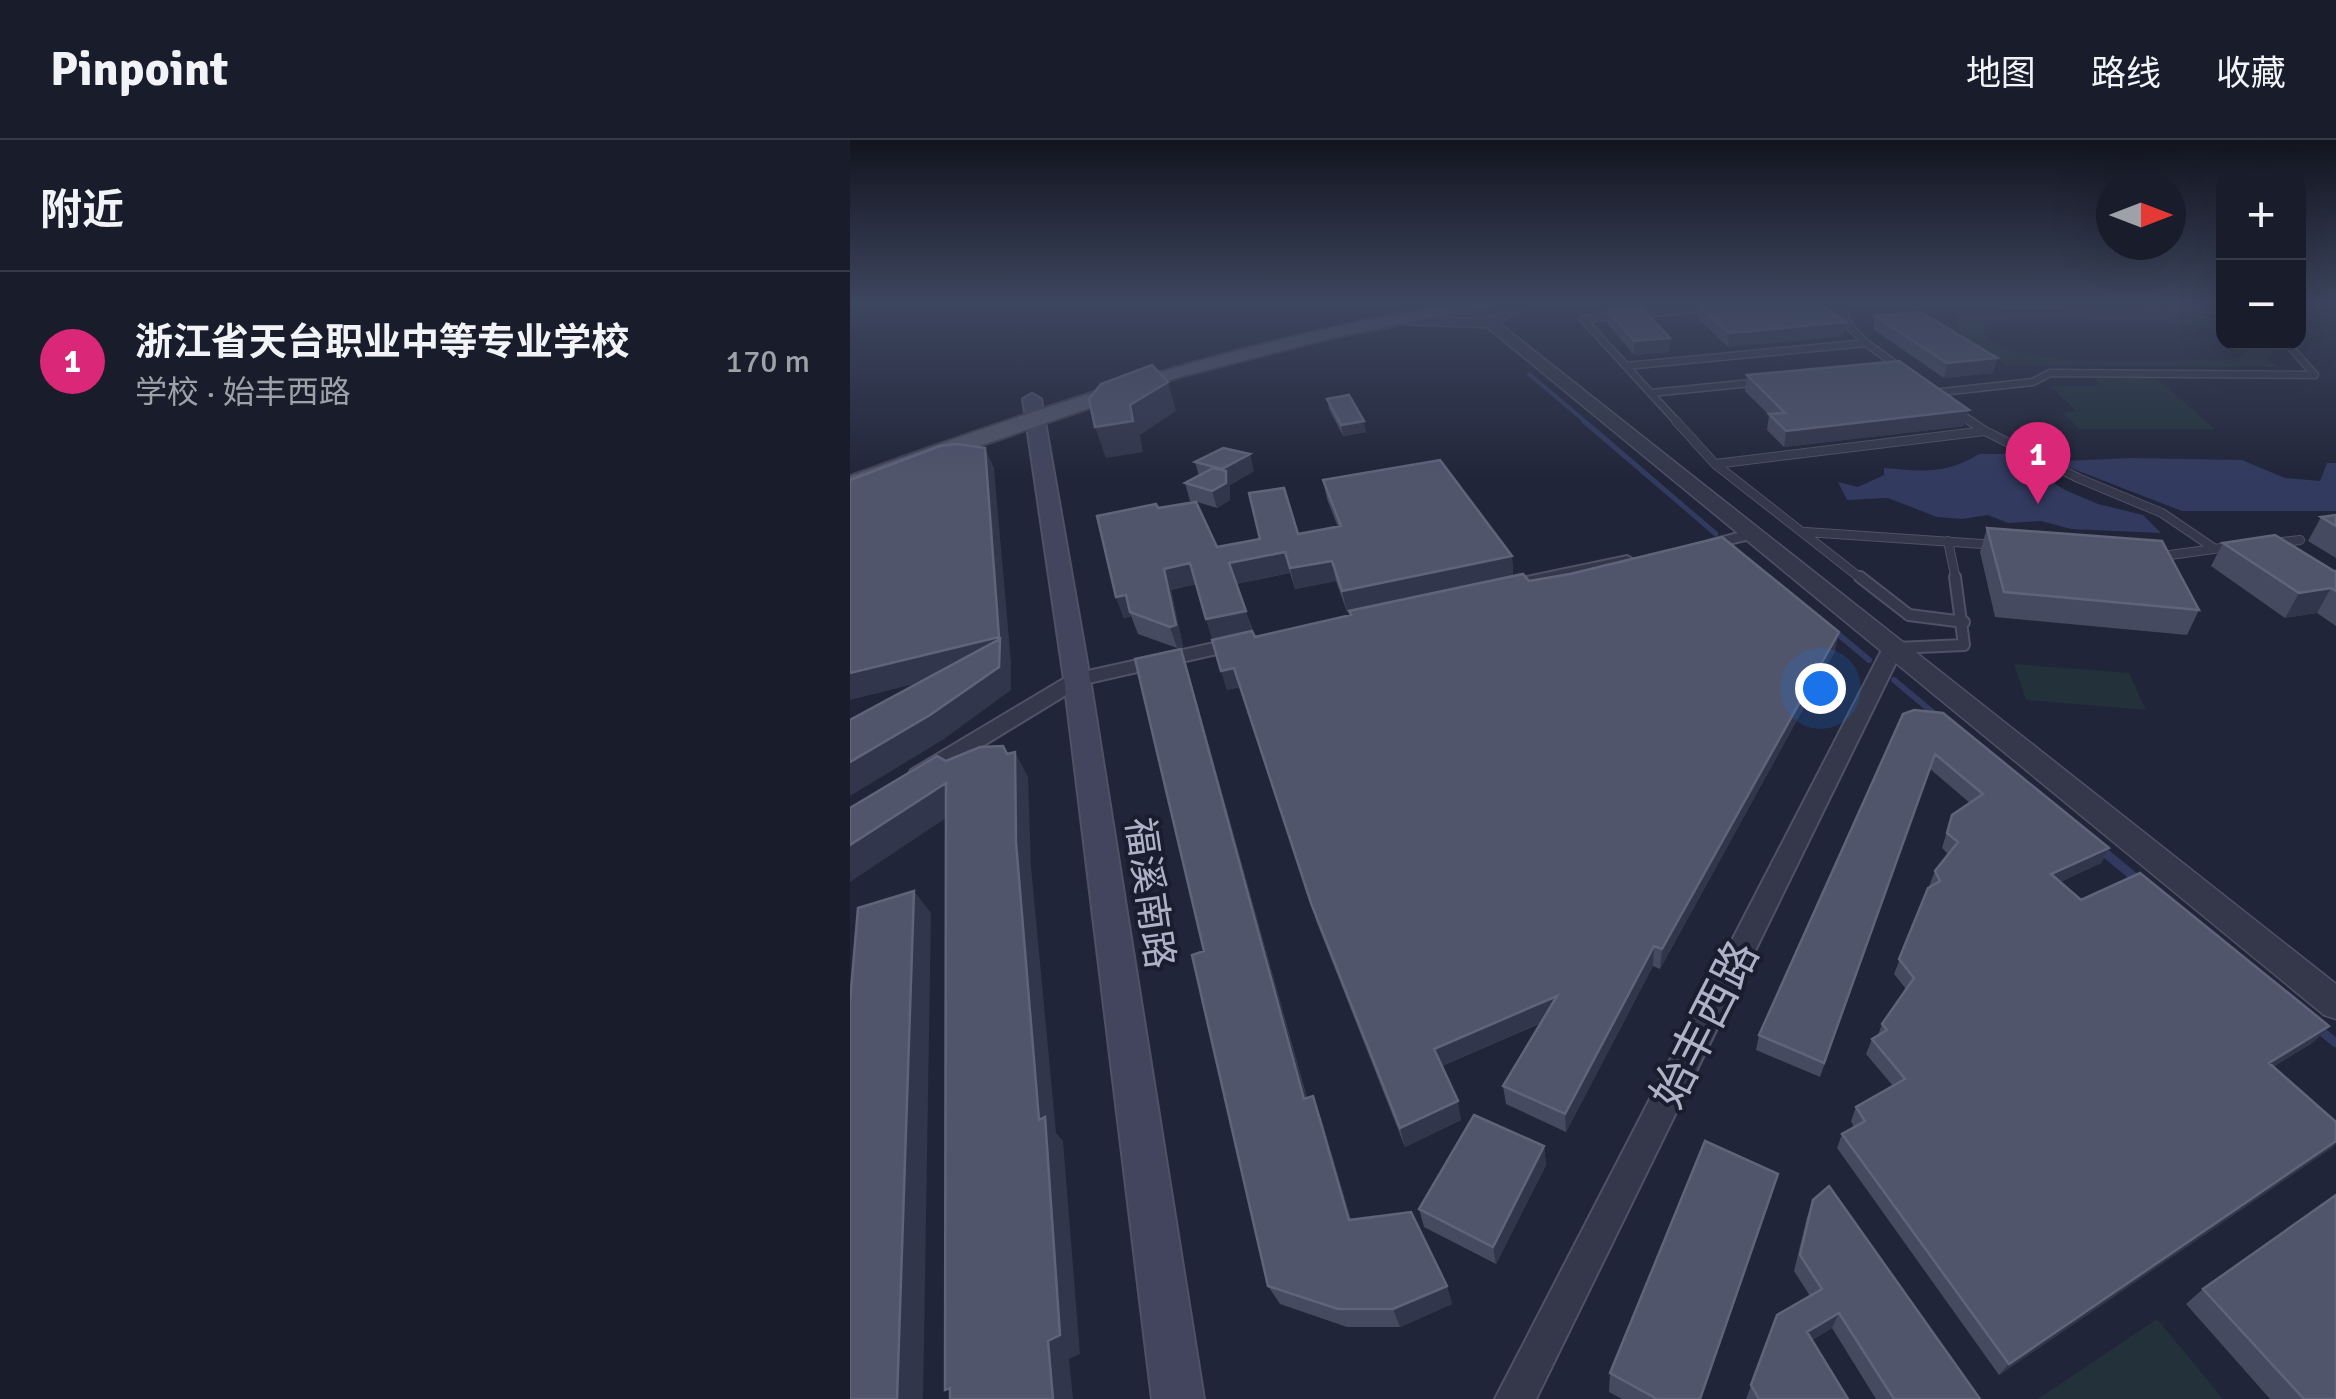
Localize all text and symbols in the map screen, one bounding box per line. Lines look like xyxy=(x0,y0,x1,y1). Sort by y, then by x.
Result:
text: Pinpoint xyxy=(50,40,228,99)
text: 地图 xyxy=(1966,52,2036,95)
text: 路线 xyxy=(2091,52,2161,95)
text: 收藏 xyxy=(2216,52,2286,95)
north arrow xyxy=(2096,170,2186,260)
map controls xyxy=(2216,170,2306,350)
button: + xyxy=(2216,170,2306,260)
text: 附近 xyxy=(40,185,124,236)
button: − xyxy=(2216,260,2306,350)
text: 浙江省天台职业中等专业学校 xyxy=(135,319,629,366)
text: 1 xyxy=(64,342,81,381)
text: 170 m xyxy=(726,342,810,381)
text: 学校 · 始丰西路 xyxy=(135,373,351,412)
pin: 1 xyxy=(2006,422,2070,504)
your location xyxy=(1795,663,1846,714)
street label: 福溪南路 xyxy=(1116,815,1183,972)
street label: 始丰西路 xyxy=(1640,932,1771,1117)

